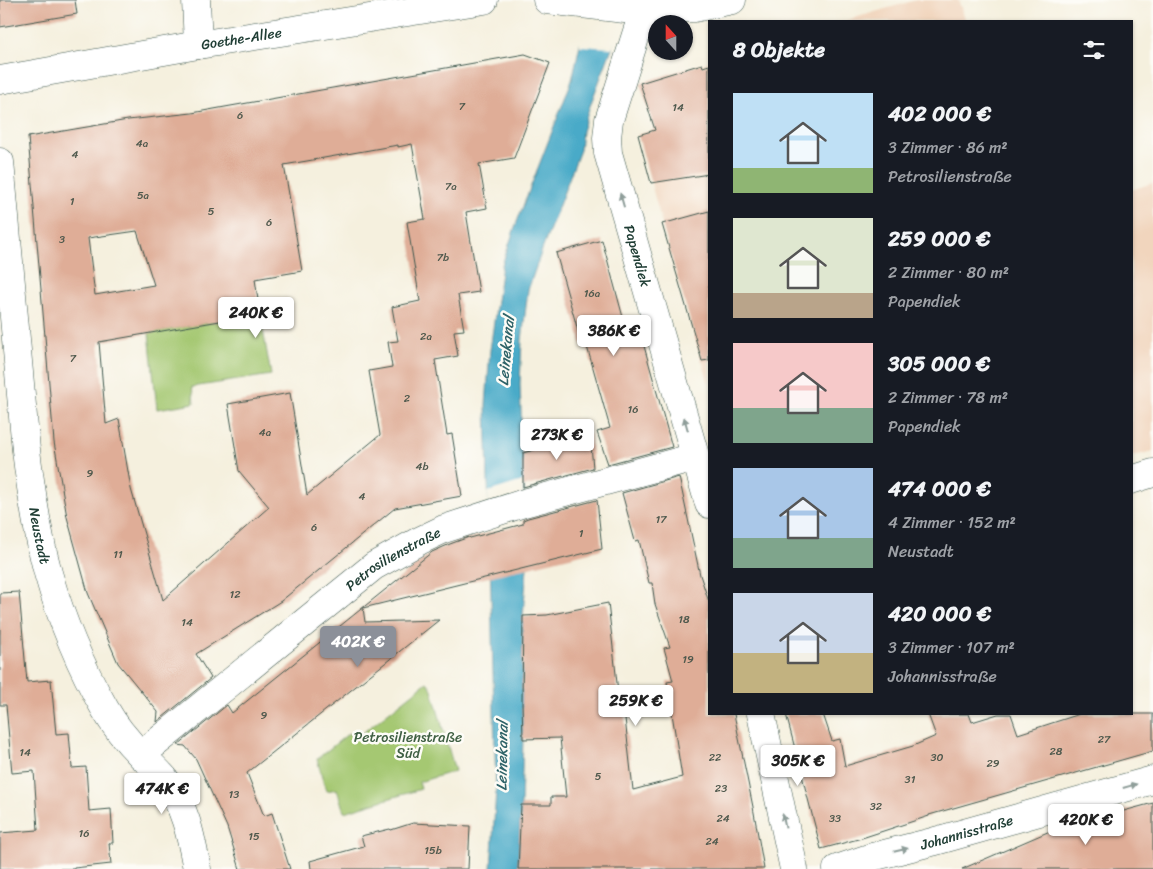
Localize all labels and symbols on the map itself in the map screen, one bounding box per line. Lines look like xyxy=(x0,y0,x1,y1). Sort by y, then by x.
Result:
north arrow xyxy=(648,15,692,60)
street label: Goethe-Allee xyxy=(199,20,284,57)
house number: 7 xyxy=(459,97,466,116)
house number: 14 xyxy=(672,98,684,117)
house number: 6 xyxy=(237,106,243,125)
house number: 4a xyxy=(136,134,149,153)
house number: 4 xyxy=(72,145,79,164)
house number: 7a xyxy=(445,177,457,196)
house number: 5a xyxy=(137,186,150,205)
house number: 1 xyxy=(70,192,75,211)
one-way arrow xyxy=(617,193,625,208)
house number: 5 xyxy=(208,202,215,221)
house number: 6 xyxy=(266,213,272,232)
street label: Papendiek xyxy=(616,222,658,291)
house number: 3 xyxy=(59,230,65,249)
house number: 7b xyxy=(437,248,449,267)
house number: 16a xyxy=(584,284,601,303)
pin: 240K € xyxy=(215,296,297,339)
water label: Leinekanal xyxy=(490,312,522,387)
pin: 386K € xyxy=(573,314,655,357)
house number: 2a xyxy=(420,327,432,346)
house number: 7 xyxy=(70,349,77,368)
house number: 2 xyxy=(404,389,411,408)
house number: 16 xyxy=(628,400,638,419)
one-way arrow xyxy=(682,416,690,431)
pin: 273K € xyxy=(516,418,598,461)
house number: 4a xyxy=(259,423,272,442)
house number: 4b xyxy=(416,457,428,476)
house number: 9 xyxy=(87,464,94,483)
house number: 4 xyxy=(359,487,366,506)
street label: Neustadt xyxy=(21,505,57,567)
house number: 17 xyxy=(656,510,667,529)
house number: 6 xyxy=(311,518,317,537)
street label: Petrosilienstraße xyxy=(340,520,445,598)
house number: 1 xyxy=(579,524,584,543)
house number: 11 xyxy=(113,545,123,564)
house number: 12 xyxy=(229,585,241,604)
house number: 18 xyxy=(678,610,690,629)
house number: 14 xyxy=(181,613,193,632)
pin: 402K € xyxy=(317,626,399,668)
house number: 19 xyxy=(682,650,694,669)
pin: 259K € xyxy=(595,684,677,727)
house number: 9 xyxy=(261,706,268,725)
water label: Leinekanal xyxy=(488,717,516,791)
park label: Petrosilienstraße Süd xyxy=(354,725,462,766)
house number: 27 xyxy=(1098,730,1111,749)
house number: 28 xyxy=(1050,742,1063,761)
house number: 14 xyxy=(19,743,31,762)
pin: 305K € xyxy=(757,744,839,787)
house number: 22 xyxy=(709,748,722,767)
house number: 30 xyxy=(931,748,944,767)
house number: 29 xyxy=(986,754,1000,773)
house number: 5 xyxy=(595,767,602,786)
house number: 31 xyxy=(905,770,916,789)
pin: 474K € xyxy=(121,772,203,815)
house number: 23 xyxy=(715,779,727,798)
one-way arrow xyxy=(1123,782,1138,790)
house number: 13 xyxy=(229,785,239,804)
house number: 32 xyxy=(870,797,883,816)
pin: 420K € xyxy=(1045,804,1127,846)
street label: Johannisstraße xyxy=(917,808,1016,858)
house number: 24 xyxy=(716,809,730,828)
house number: 33 xyxy=(829,809,841,828)
one-way arrow xyxy=(780,814,788,829)
house number: 16 xyxy=(79,824,89,843)
house number: 15 xyxy=(248,827,260,846)
house number: 24 xyxy=(705,832,719,851)
house number: 15b xyxy=(424,841,442,860)
one-way arrow xyxy=(893,845,908,853)

